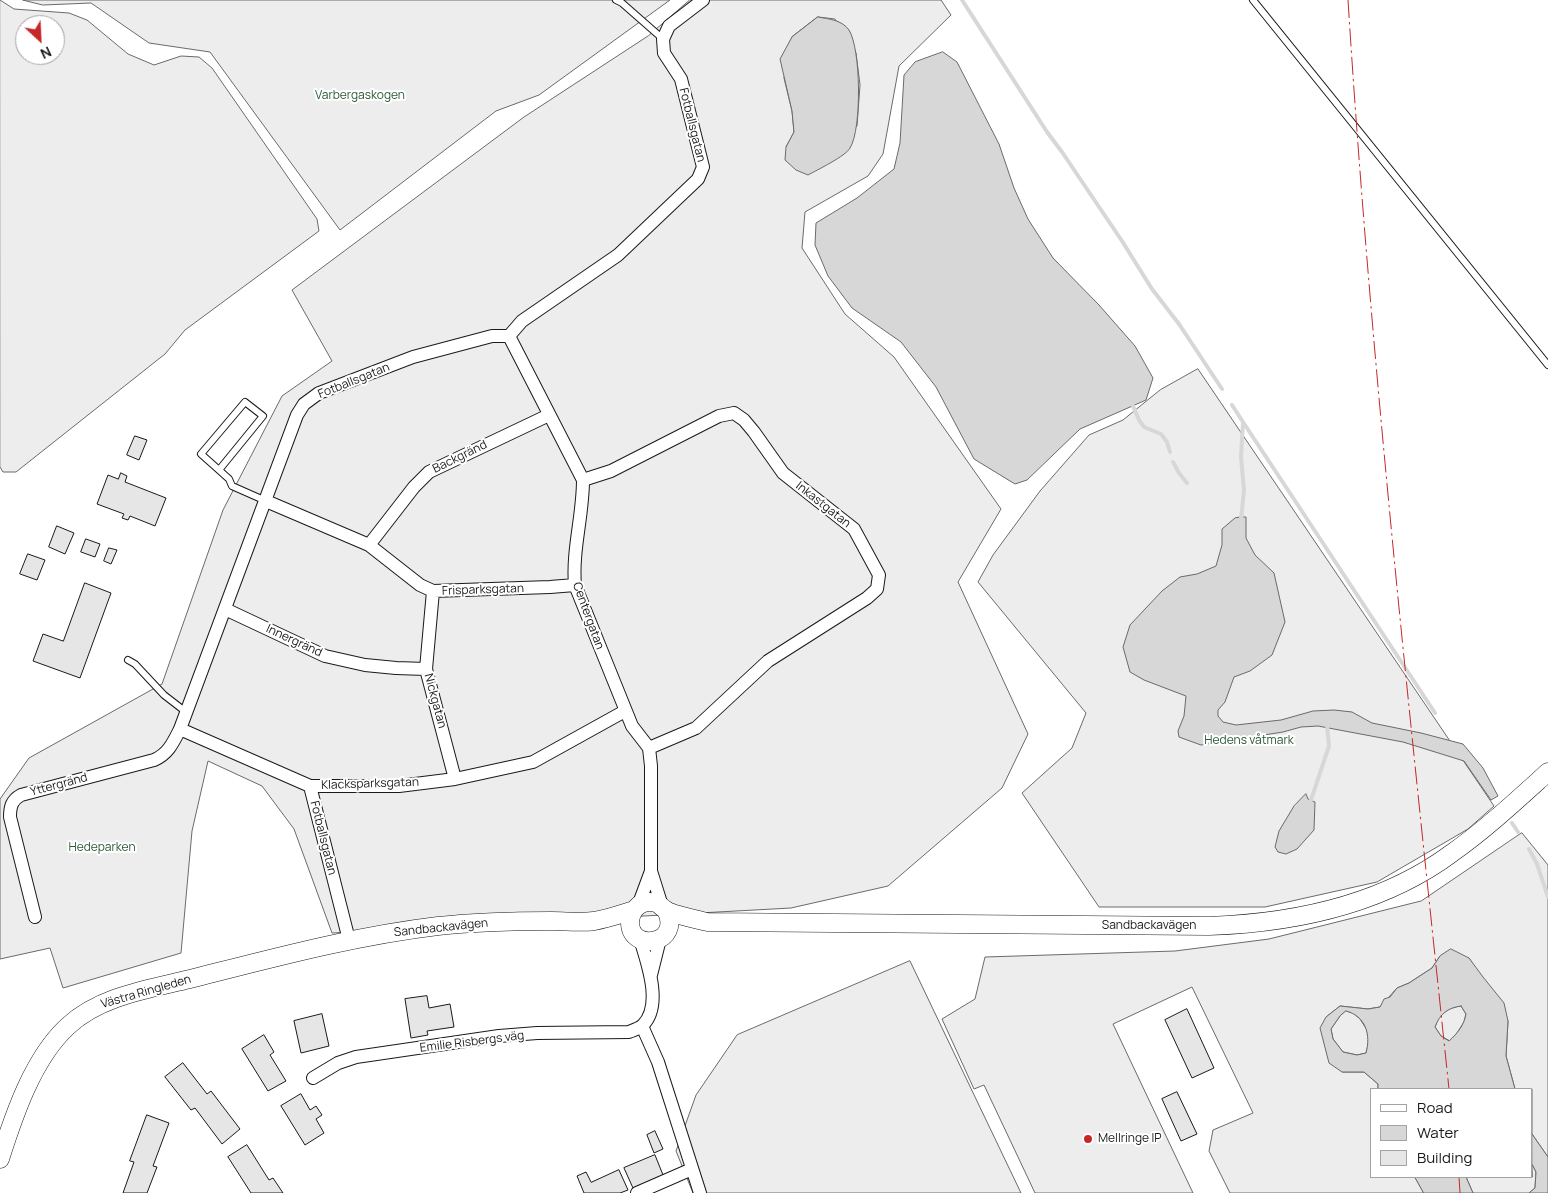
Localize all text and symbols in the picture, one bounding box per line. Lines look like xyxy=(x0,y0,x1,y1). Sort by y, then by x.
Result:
north arrow xyxy=(15,15,65,65)
text: N xyxy=(38,42,55,64)
street label: Fotballsgatan xyxy=(676,86,708,164)
park label: Varbergaskogen xyxy=(315,89,405,103)
street label: Fotballsgatan xyxy=(316,360,392,402)
street label: Backgränd xyxy=(430,438,490,476)
street label: Inkastgatan xyxy=(793,479,853,531)
street label: Centergatan xyxy=(569,580,607,652)
street label: Frisparksgatan xyxy=(442,581,524,599)
street label: Innergränd xyxy=(264,622,324,660)
street label: Nickgatan xyxy=(421,672,449,730)
park label: Hedens våtmark xyxy=(1204,734,1294,748)
street label: Yttergränd xyxy=(29,770,89,800)
street label: Klacksparksgatan xyxy=(321,775,419,793)
street label: Fotballsgatan xyxy=(307,799,339,877)
park label: Hedeparken xyxy=(68,841,136,855)
street label: Sandbackavägen xyxy=(393,916,489,940)
street label: Sandbackavägen xyxy=(1102,919,1196,933)
street label: Västra Ringleden xyxy=(99,972,193,1012)
street label: Emilie Risbergs väg xyxy=(419,1028,525,1056)
legend xyxy=(1370,1088,1533,1178)
text: Road xyxy=(1417,1097,1453,1118)
text: Water xyxy=(1417,1122,1459,1143)
place label: Mellringe IP xyxy=(1098,1132,1162,1146)
marker: Mellringe IP xyxy=(1082,1133,1094,1145)
text: Building xyxy=(1417,1147,1472,1168)

